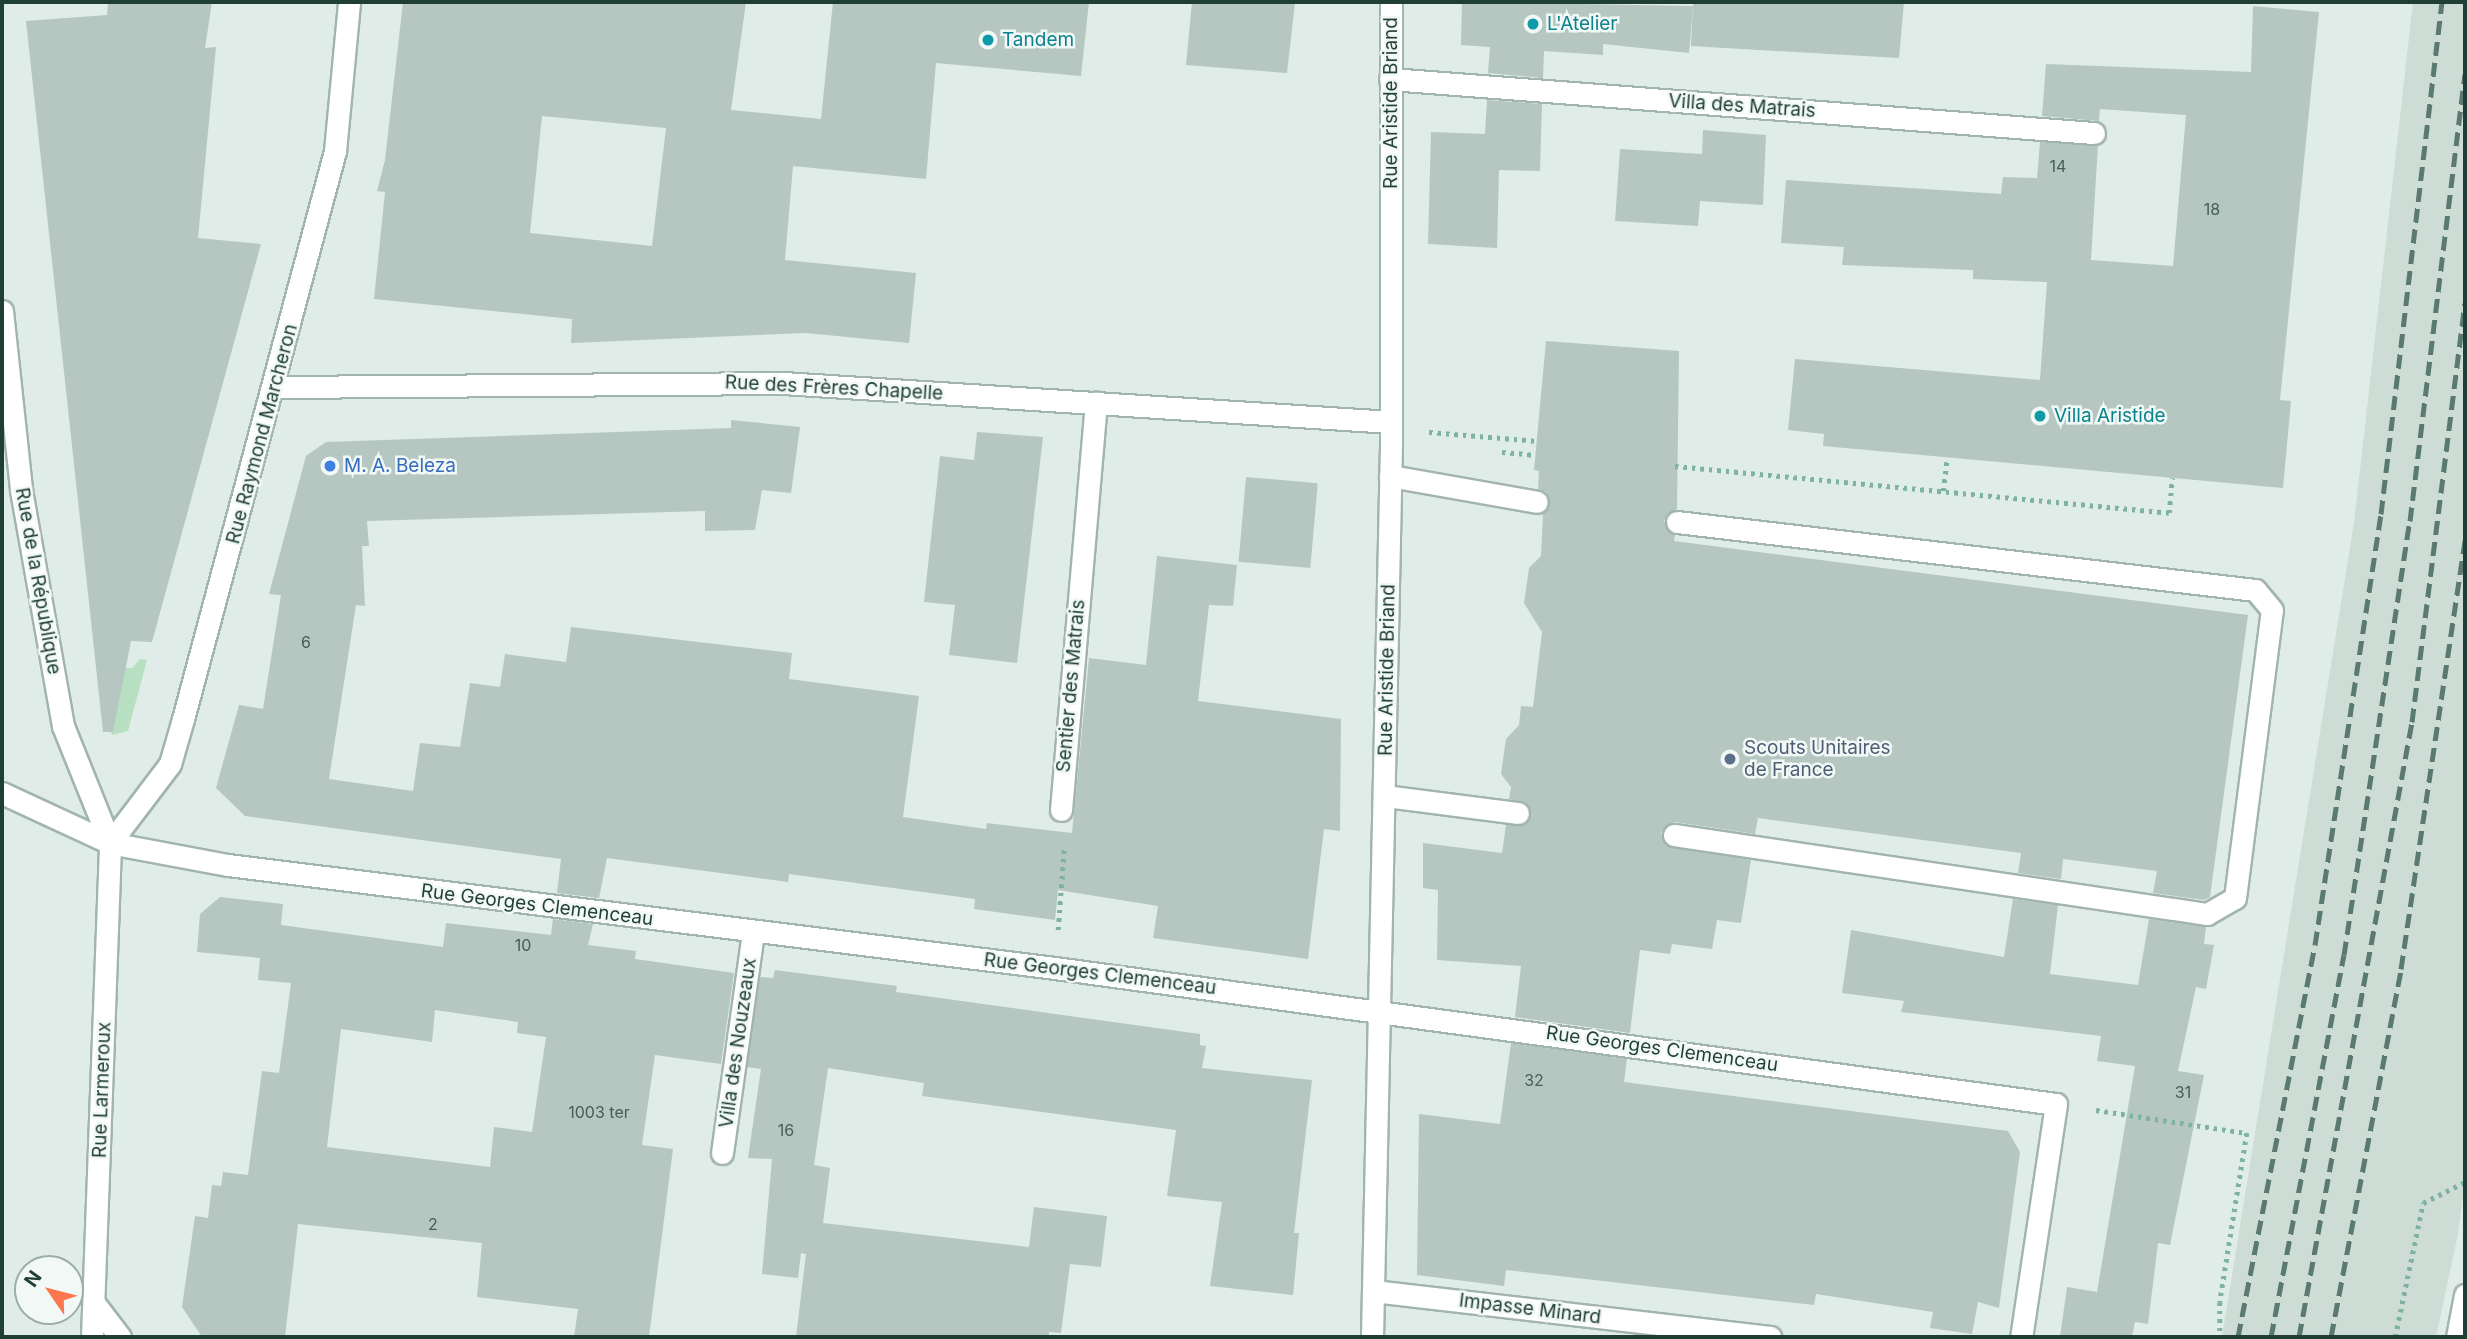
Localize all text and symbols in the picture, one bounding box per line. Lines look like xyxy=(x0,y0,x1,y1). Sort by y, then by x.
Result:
place label: L'Atelier xyxy=(1547,13,1617,35)
marker: L'Atelier xyxy=(1525,16,1541,32)
street label: Rue Aristide Briand xyxy=(1380,17,1402,189)
place label: Tandem xyxy=(1002,29,1074,51)
marker: Tandem xyxy=(980,32,996,48)
street label: Villa des Matrais xyxy=(1668,89,1816,123)
house number: 14 xyxy=(2050,156,2066,176)
house number: 18 xyxy=(2204,199,2220,219)
street label: Rue Raymond Marcheron xyxy=(222,322,302,546)
street label: Rue des Frères Chapelle xyxy=(724,371,944,405)
place label: Villa Aristide xyxy=(2054,405,2166,427)
marker: Villa Aristide xyxy=(2032,408,2048,424)
place label: M. A. Beleza xyxy=(344,455,456,477)
marker: M. A. Beleza xyxy=(322,458,338,474)
street label: Rue de la République xyxy=(10,486,66,676)
street label: Rue Aristide Briand xyxy=(1374,584,1400,756)
street label: Sentier des Matrais xyxy=(1052,599,1090,773)
house number: 6 xyxy=(301,632,311,652)
place label: Scouts Unitaires de France xyxy=(1744,737,1891,781)
marker: Scouts Unitaires de France xyxy=(1722,751,1738,767)
street label: Rue Georges Clemenceau xyxy=(419,879,655,931)
house number: 10 xyxy=(515,935,531,955)
street label: Rue Georges Clemenceau xyxy=(982,948,1218,1000)
street label: Villa des Nouzeaux xyxy=(715,956,761,1130)
street label: Rue Larmeroux xyxy=(88,1021,116,1159)
street label: Rue Georges Clemenceau xyxy=(1545,1021,1779,1077)
house number: 32 xyxy=(1524,1070,1544,1090)
house number: 31 xyxy=(2175,1082,2191,1102)
house number: 1003 ter xyxy=(568,1102,630,1122)
house number: 16 xyxy=(778,1120,794,1140)
house number: 2 xyxy=(428,1214,438,1234)
north arrow xyxy=(14,1255,84,1325)
text: N xyxy=(19,1266,47,1291)
street label: Impasse Minard xyxy=(1458,1289,1602,1329)

